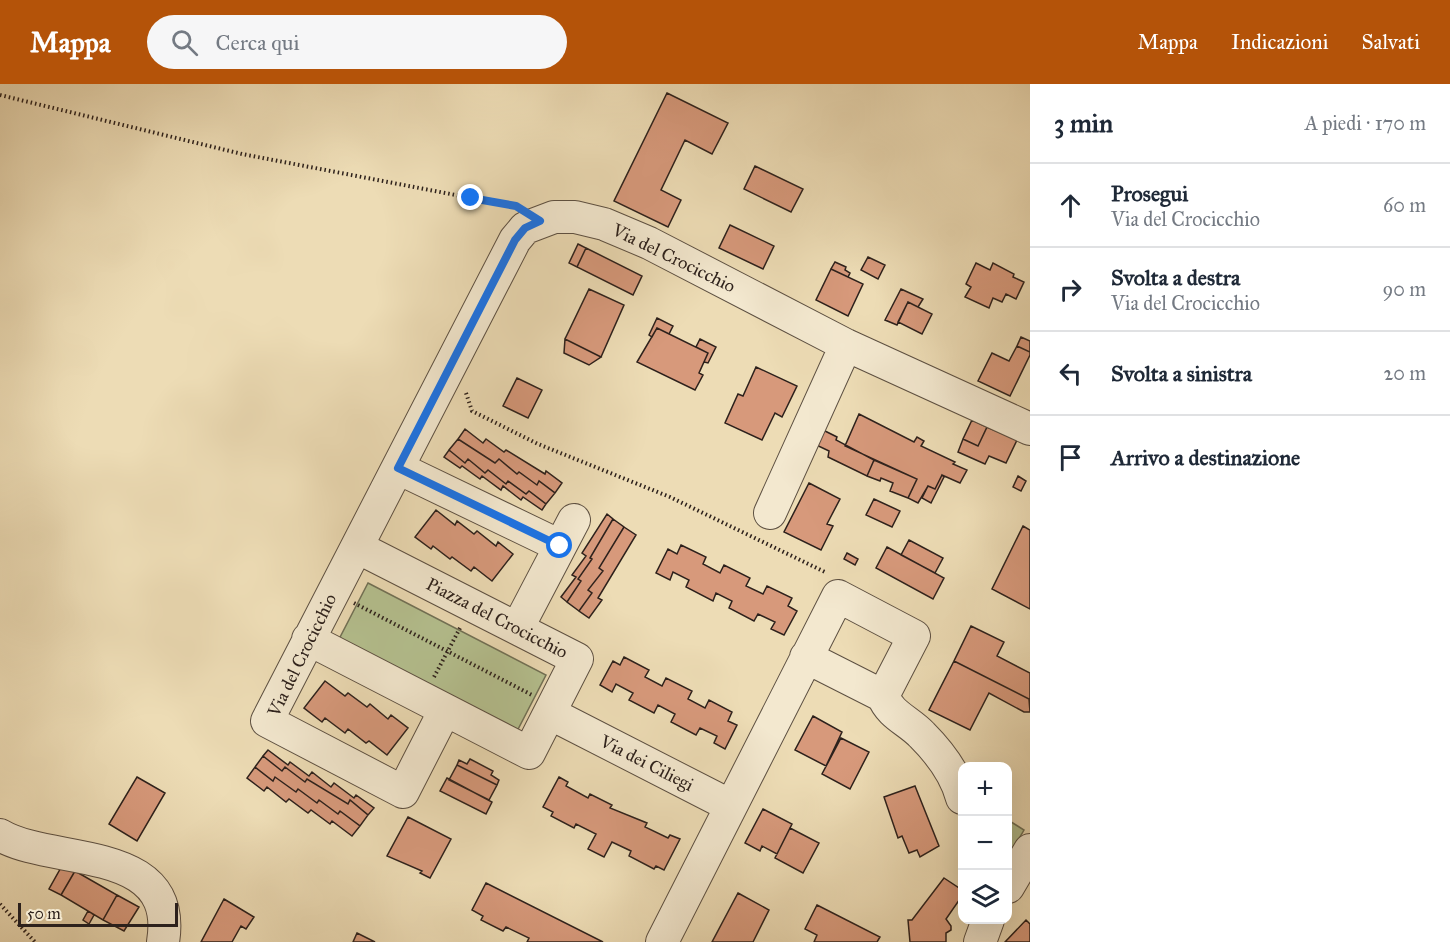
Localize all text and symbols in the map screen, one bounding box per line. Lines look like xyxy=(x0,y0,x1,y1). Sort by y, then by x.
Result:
search box xyxy=(147,15,567,69)
text: Mappa xyxy=(30,25,111,60)
icon: search xyxy=(168,26,201,59)
text: Cerca qui xyxy=(216,29,299,56)
text: Mappa xyxy=(1138,29,1198,55)
text: Indicazioni xyxy=(1231,29,1329,55)
text: Salvati xyxy=(1362,29,1420,55)
text: 3 min xyxy=(1054,107,1113,139)
text: A piedi · 170 m xyxy=(1305,111,1426,135)
text: Prosegui xyxy=(1111,180,1188,207)
route end xyxy=(457,184,483,210)
icon: ahead xyxy=(1054,189,1087,222)
text: 60 m xyxy=(1383,193,1426,217)
text: Via del Crocicchio xyxy=(1111,207,1260,231)
street label: Via del Crocicchio xyxy=(608,218,739,297)
text: Svolta a destra xyxy=(1111,264,1240,291)
icon: right xyxy=(1054,273,1087,306)
text: 90 m xyxy=(1383,277,1426,301)
text: Via del Crocicchio xyxy=(1111,291,1260,315)
icon: left xyxy=(1054,357,1087,390)
text: Svolta a sinistra xyxy=(1111,360,1252,387)
text: 20 m xyxy=(1383,361,1426,385)
icon: arrive xyxy=(1054,441,1087,474)
text: Arrivo a destinazione xyxy=(1111,444,1300,471)
route start xyxy=(546,532,572,558)
street label: Piazza del Crocicchio xyxy=(422,573,572,663)
street label: Via del Crocicchio xyxy=(262,590,341,721)
street label: Via dei Ciliegi xyxy=(595,730,698,797)
map controls xyxy=(958,762,1012,924)
button: + xyxy=(958,762,1012,816)
button: − xyxy=(958,816,1012,870)
button: layers xyxy=(958,870,1012,924)
scale bar xyxy=(18,900,178,928)
text: 50 m xyxy=(27,904,61,923)

